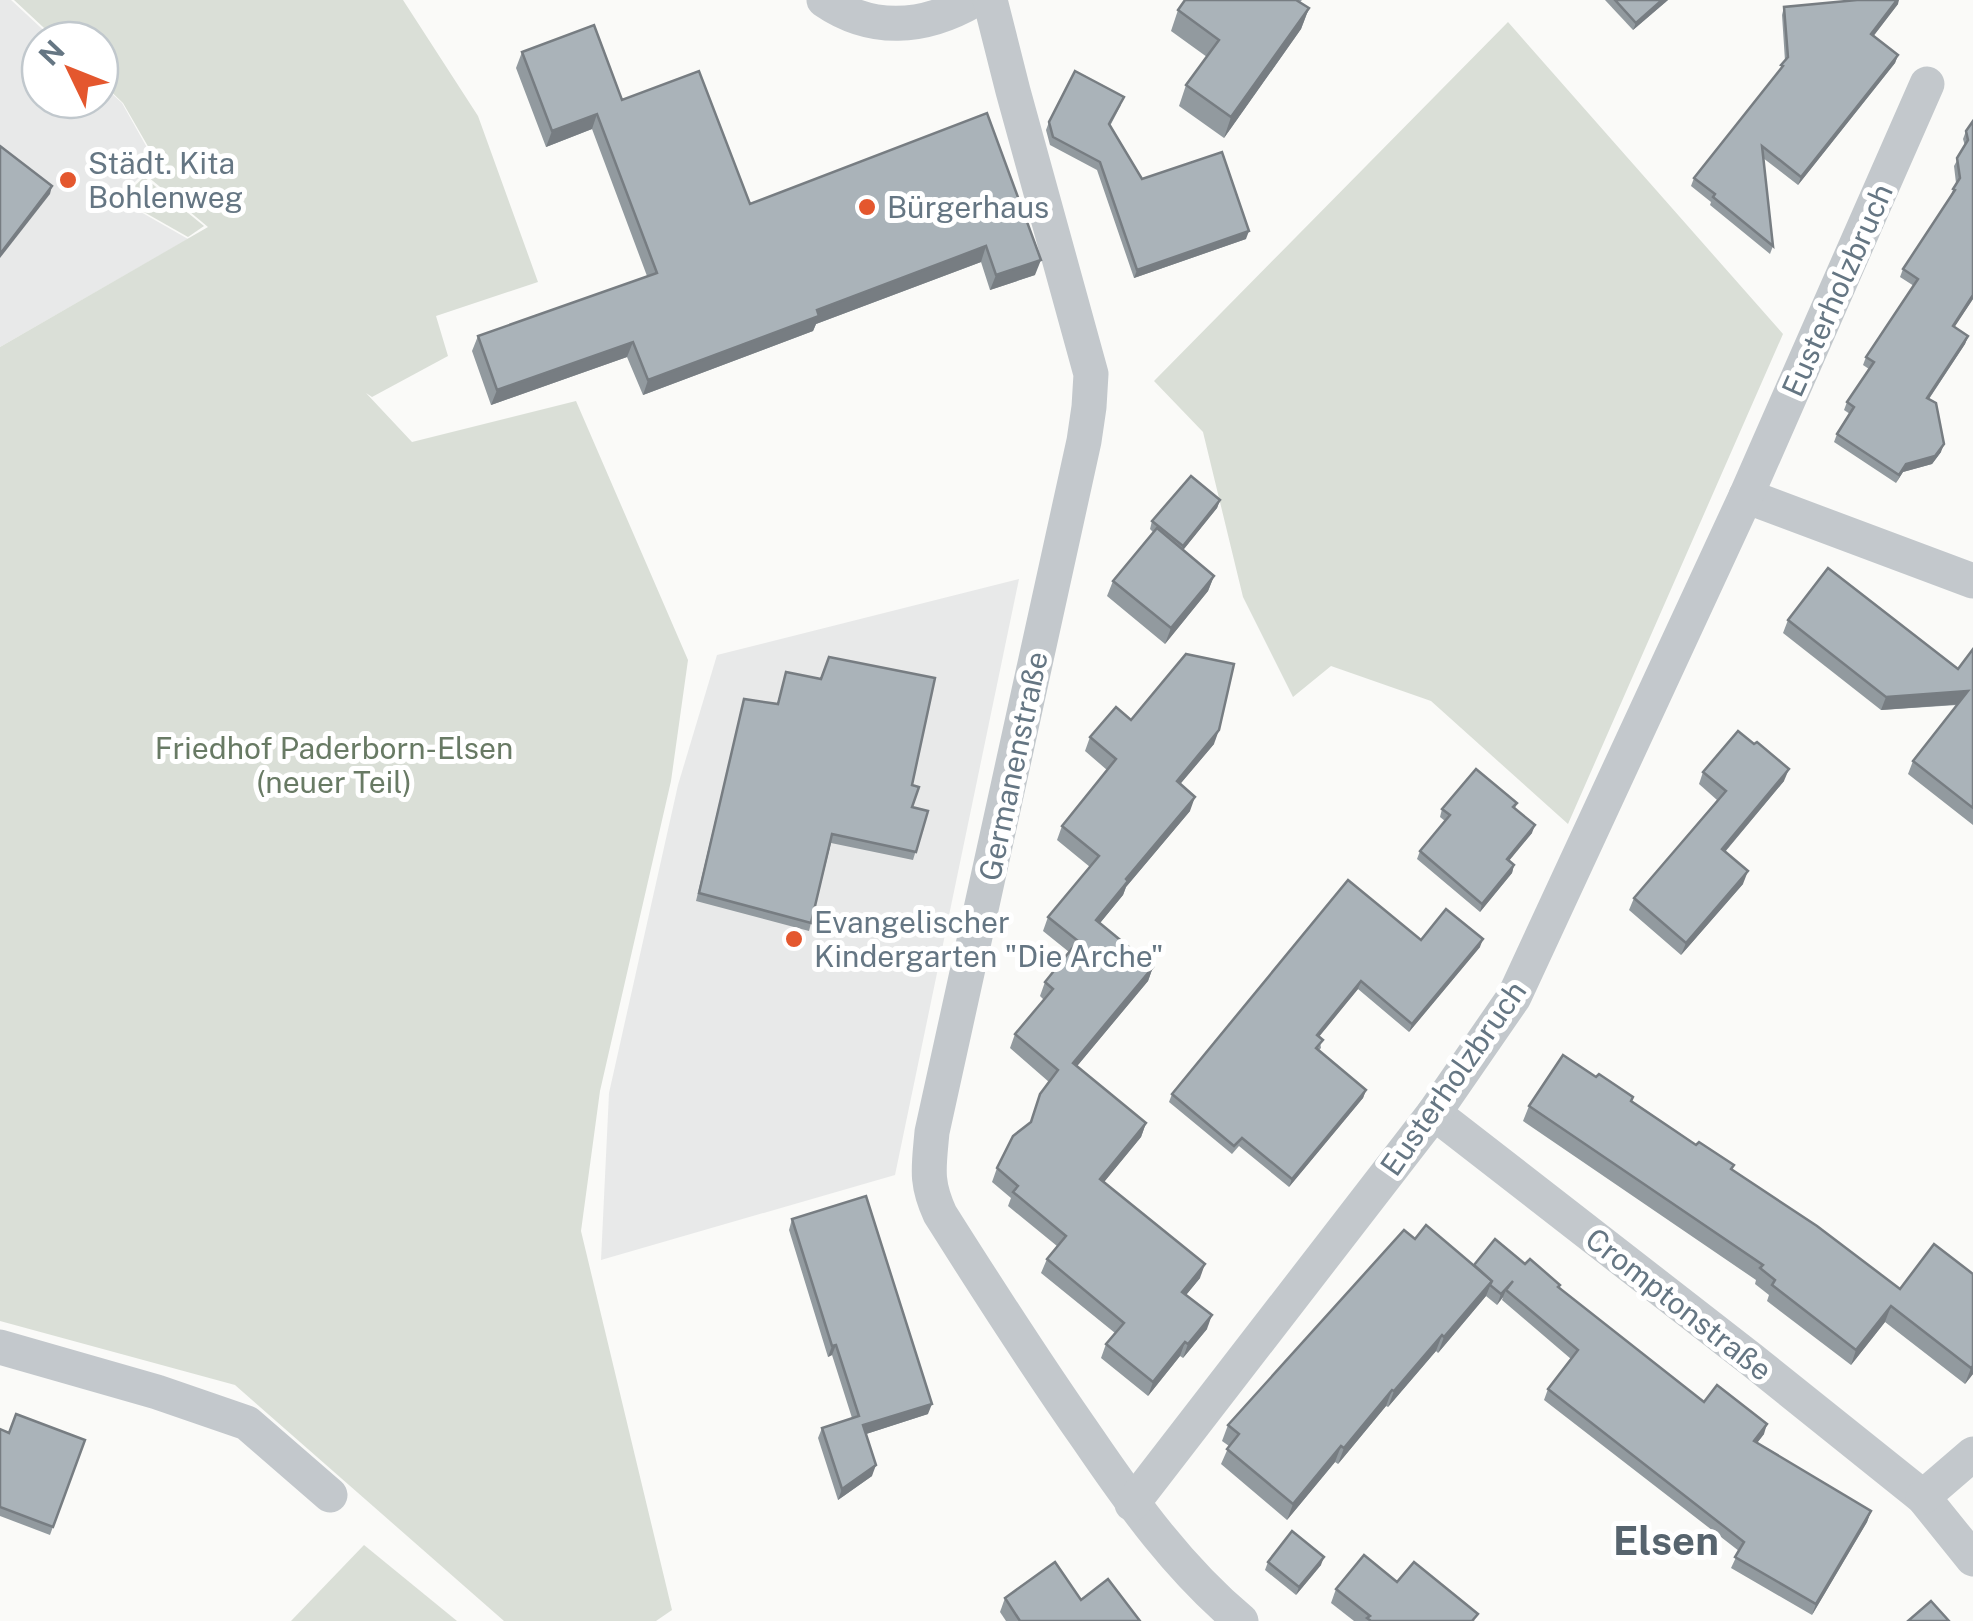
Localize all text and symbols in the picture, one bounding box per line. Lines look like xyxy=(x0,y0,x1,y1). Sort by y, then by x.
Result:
north arrow xyxy=(20,20,120,120)
text: N xyxy=(32,33,71,72)
place label: Städt. Kita Bohlenweg xyxy=(88,145,243,215)
marker: Städt. Kita Bohlenweg xyxy=(57,169,79,191)
street label: Eusterholzbruch xyxy=(1774,178,1900,402)
place label: Bürgerhaus xyxy=(887,189,1049,225)
marker: Bürgerhaus xyxy=(856,196,878,218)
street label: Germanenstraße xyxy=(971,648,1055,884)
park label: Friedhof Paderborn-Elsen (neuer Teil) xyxy=(155,730,513,800)
place label: Evangelischer Kindergarten "Die Arche" xyxy=(814,904,1163,974)
marker: Evangelischer Kindergarten "Die Arche" xyxy=(783,928,805,950)
street label: Eusterholzbruch xyxy=(1373,974,1533,1182)
street label: Cromptonstraße xyxy=(1579,1220,1779,1388)
district label: Elsen xyxy=(1613,1517,1719,1564)

